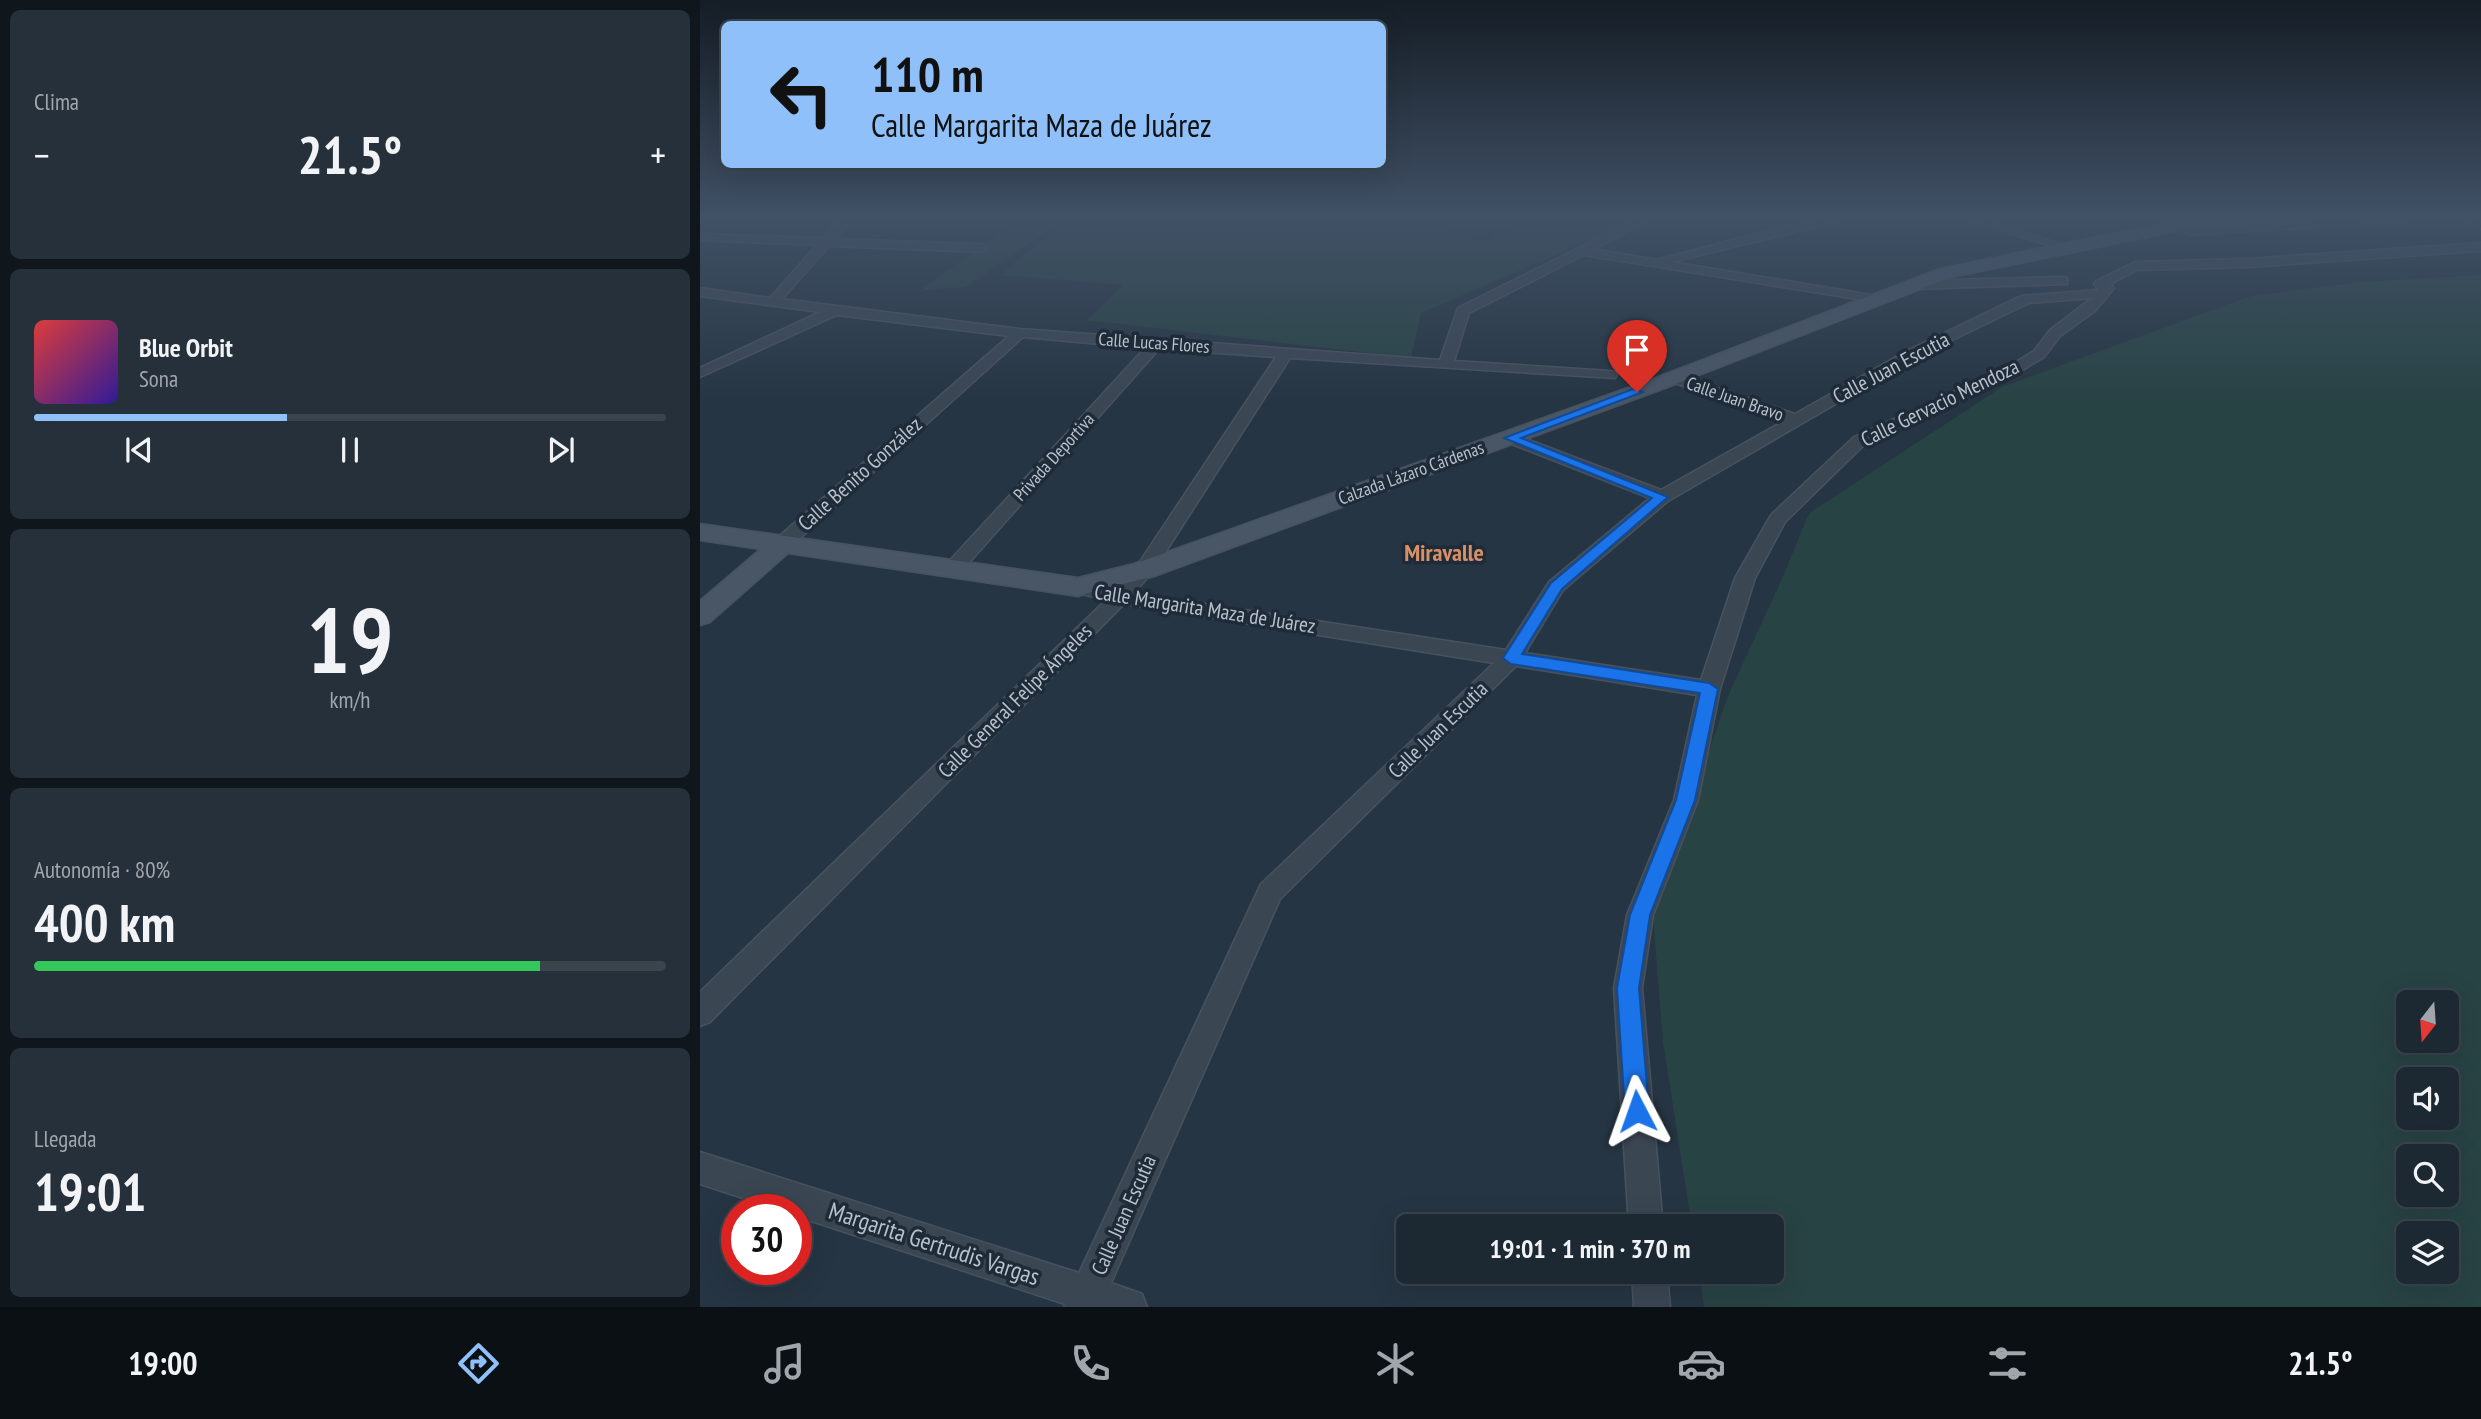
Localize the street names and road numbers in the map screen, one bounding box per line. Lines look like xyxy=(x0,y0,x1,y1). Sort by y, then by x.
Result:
street label: Calle Juan Escutia xyxy=(1828,326,1954,410)
street label: Calle Lucas Flores xyxy=(1098,327,1210,358)
street label: Calle Gervacio Mendoza xyxy=(1856,353,2023,453)
street label: Calle Juan Bravo xyxy=(1684,371,1787,426)
street label: Privada Deportiva xyxy=(1008,408,1099,505)
street label: Calle Benito González xyxy=(792,411,927,536)
street label: Calzada Lázaro Cárdenas xyxy=(1335,435,1487,510)
street label: Calle Margarita Maza de Juárez xyxy=(1093,578,1318,639)
street label: Calle General Felipe Ángeles xyxy=(932,618,1097,783)
street label: Calle Juan Escutia xyxy=(1382,675,1493,784)
street label: Calle Juan Escutia xyxy=(1085,1151,1162,1279)
street label: Margarita Gertrudis Vargas xyxy=(825,1195,1043,1292)

